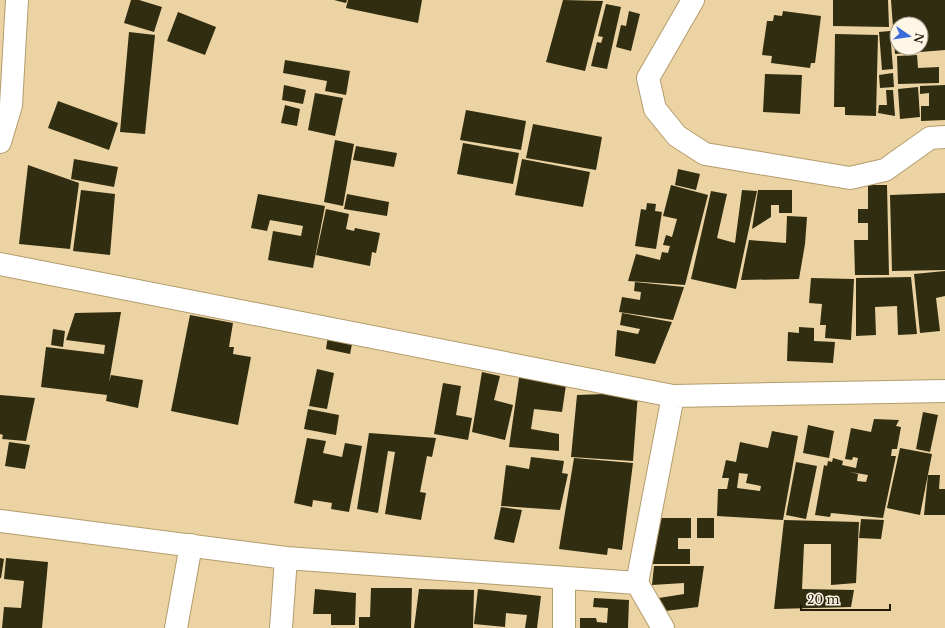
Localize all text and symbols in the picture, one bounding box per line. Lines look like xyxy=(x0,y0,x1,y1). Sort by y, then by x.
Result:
north arrow xyxy=(889,16,929,56)
text: N xyxy=(911,32,927,46)
scale bar xyxy=(801,586,890,612)
text: 20 m xyxy=(807,592,839,607)

